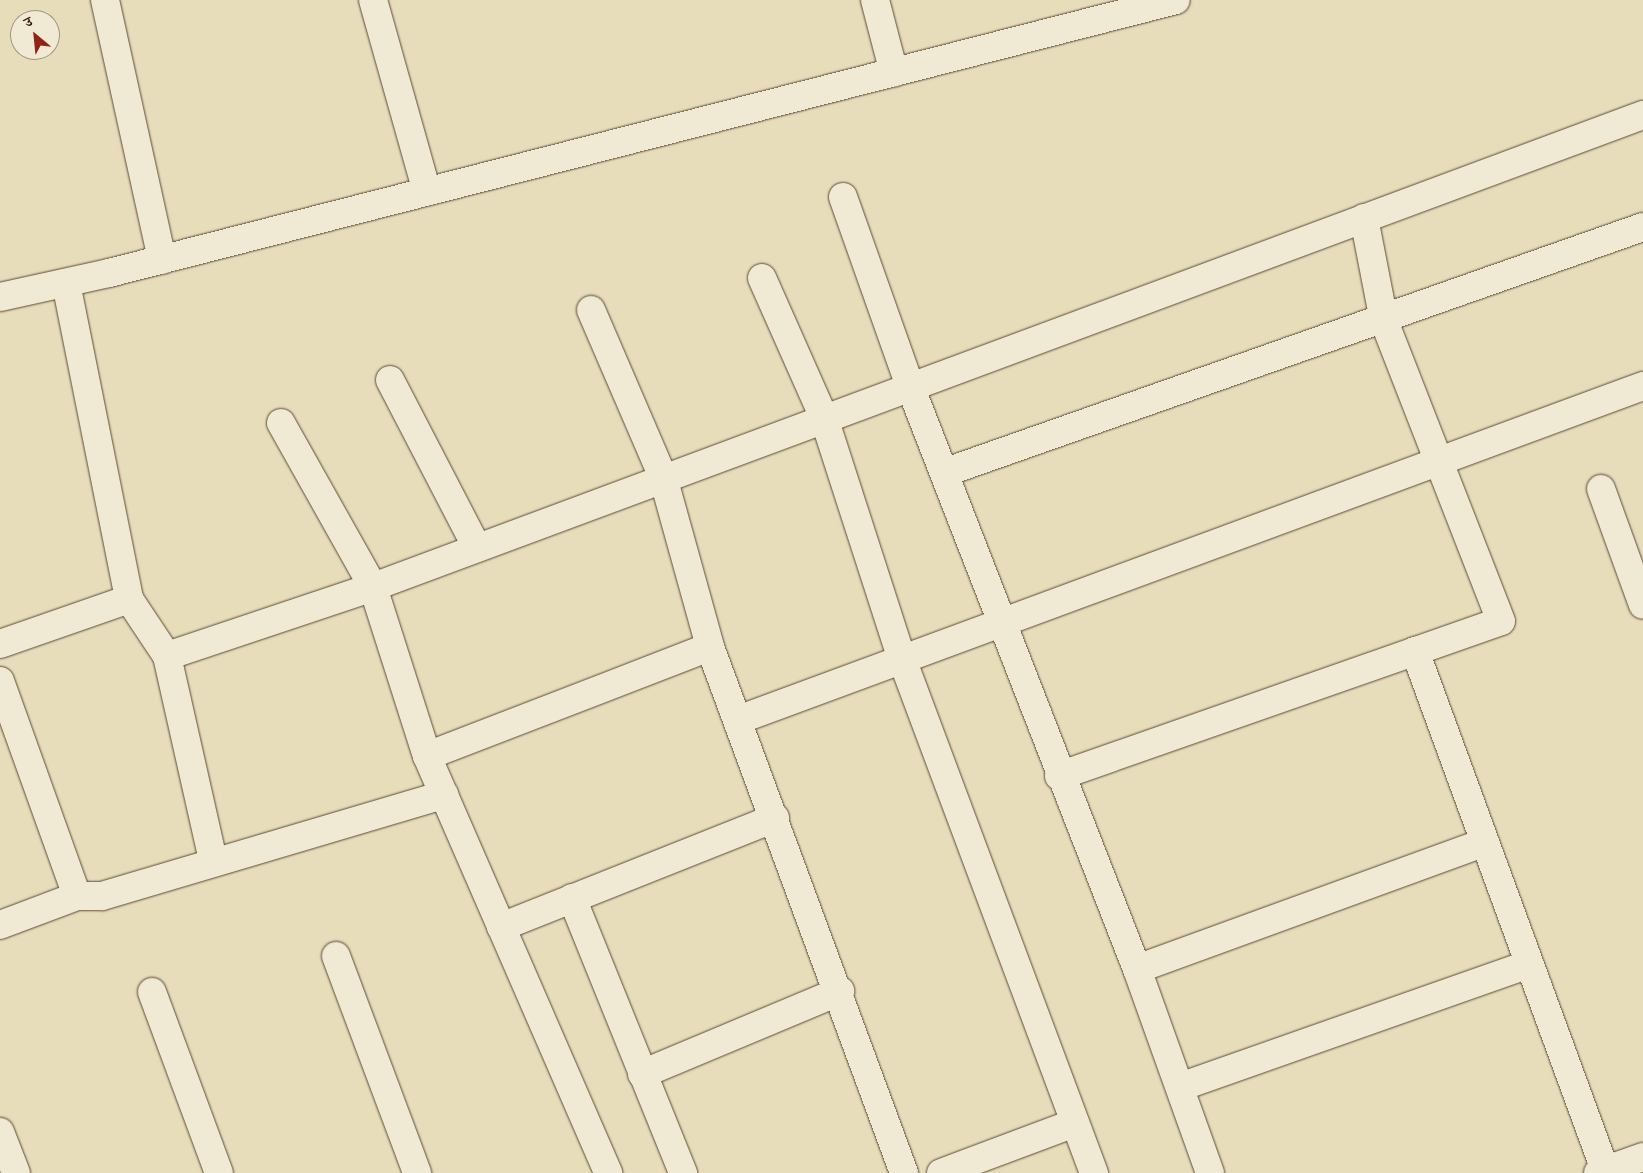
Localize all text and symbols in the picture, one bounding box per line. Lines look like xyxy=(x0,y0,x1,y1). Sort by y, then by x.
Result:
north arrow xyxy=(10,10,60,60)
text: उ xyxy=(21,13,35,31)

